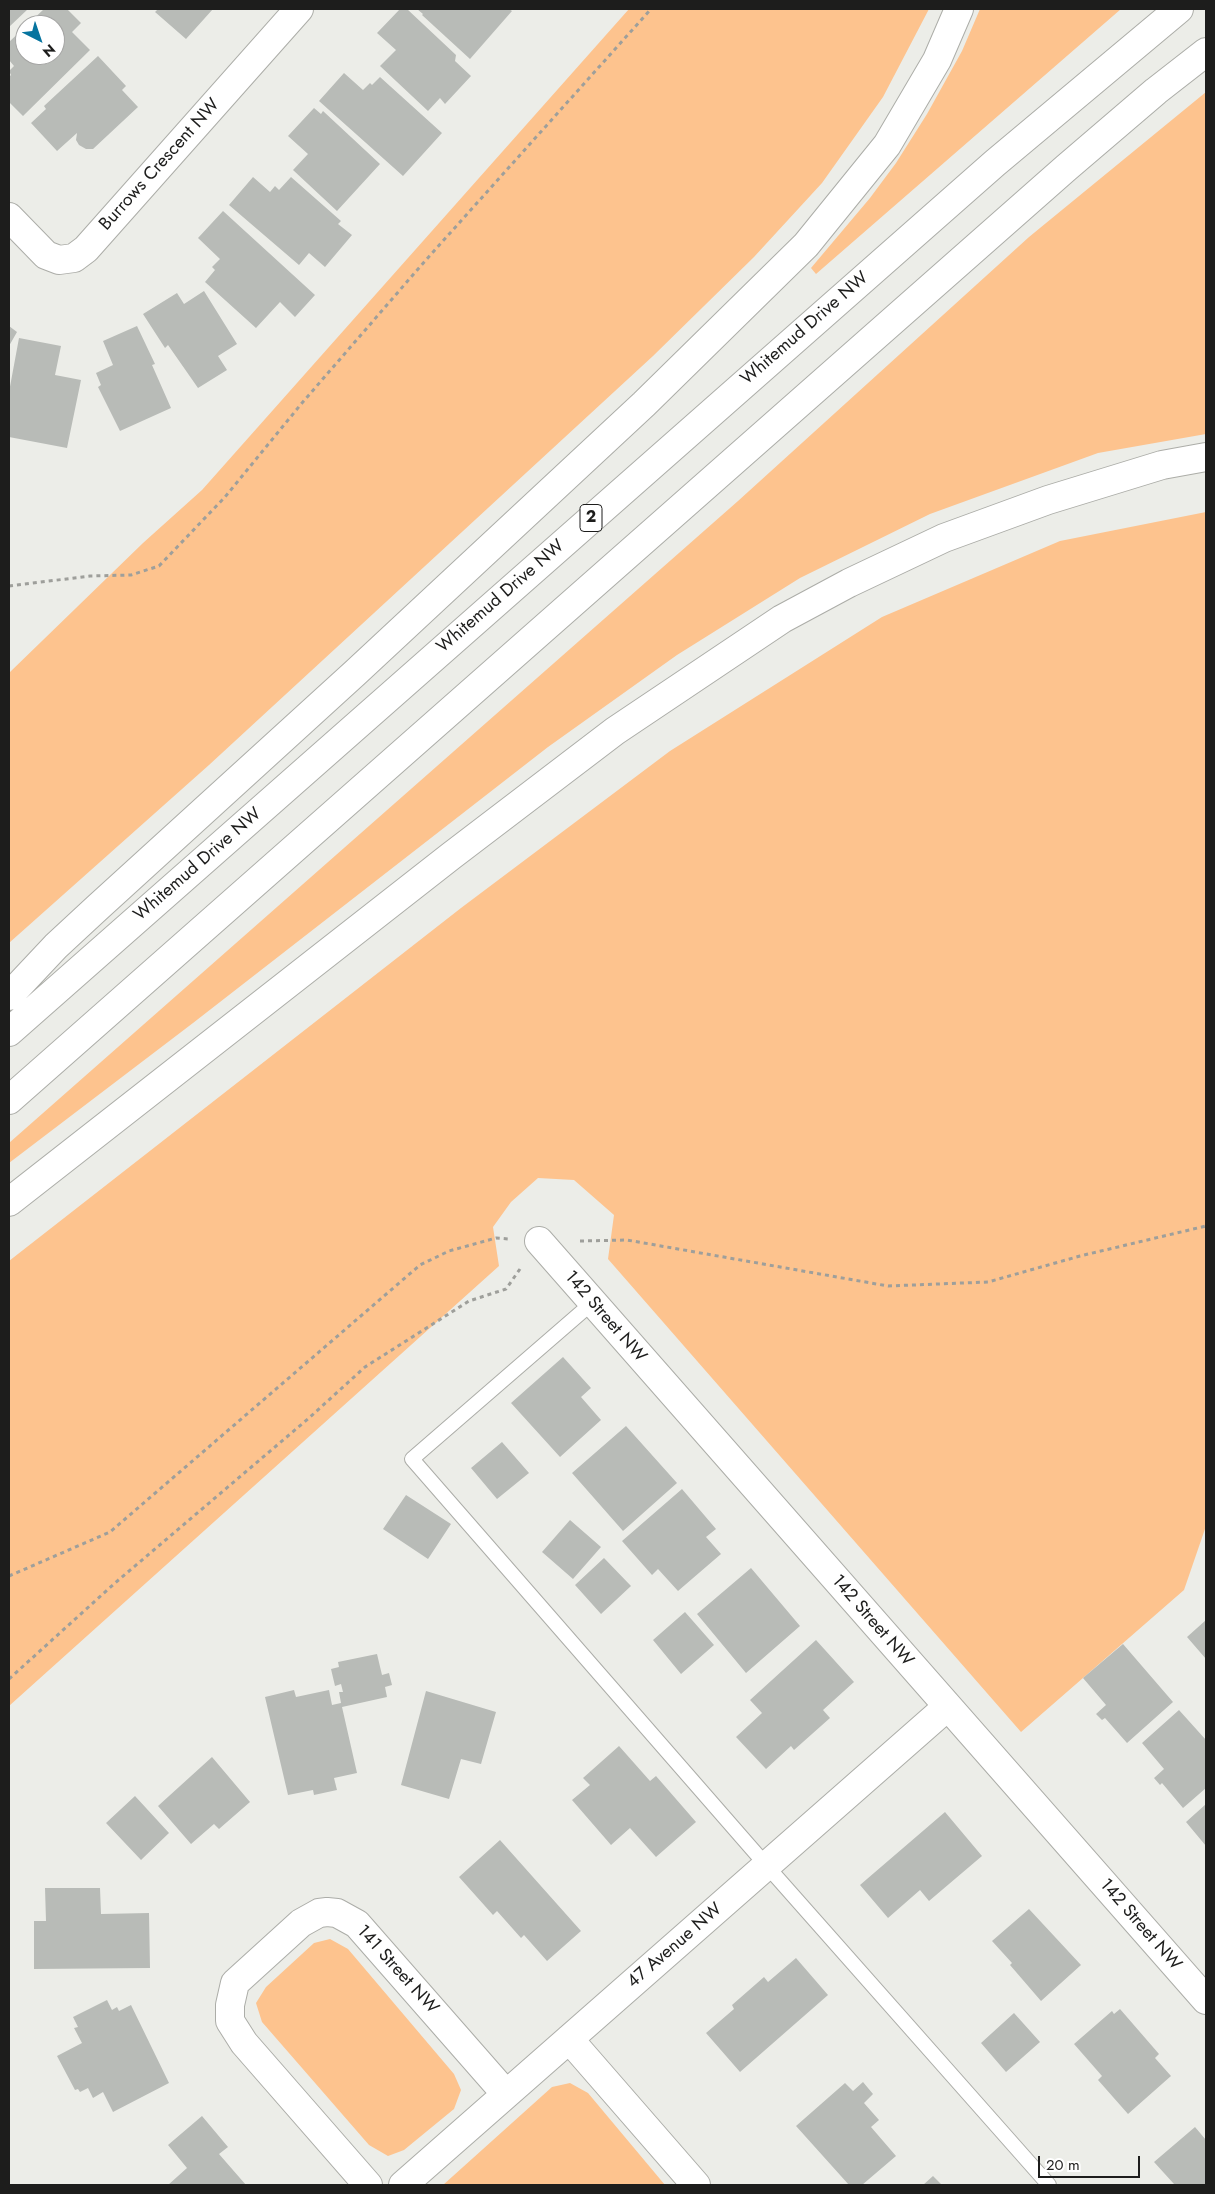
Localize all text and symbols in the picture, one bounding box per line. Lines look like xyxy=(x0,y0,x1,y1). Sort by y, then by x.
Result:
north arrow xyxy=(15,15,65,65)
text: N xyxy=(38,39,60,62)
street label: Burrows Crescent NW xyxy=(95,95,225,235)
street label: Whitemud Drive NW xyxy=(737,268,873,390)
road number: 2 xyxy=(580,504,602,532)
street label: Whitemud Drive NW xyxy=(433,536,569,658)
street label: Whitemud Drive NW xyxy=(130,804,266,926)
street label: 142 Street NW xyxy=(559,1267,651,1367)
street label: 142 Street NW xyxy=(826,1571,918,1671)
street label: 142 Street NW xyxy=(1094,1875,1186,1975)
street label: 47 Avenue NW xyxy=(623,1899,727,1993)
street label: 141 Street NW xyxy=(351,1921,443,2019)
scale bar xyxy=(1040,2146,1142,2178)
text: 20 m xyxy=(1046,2154,1080,2176)

